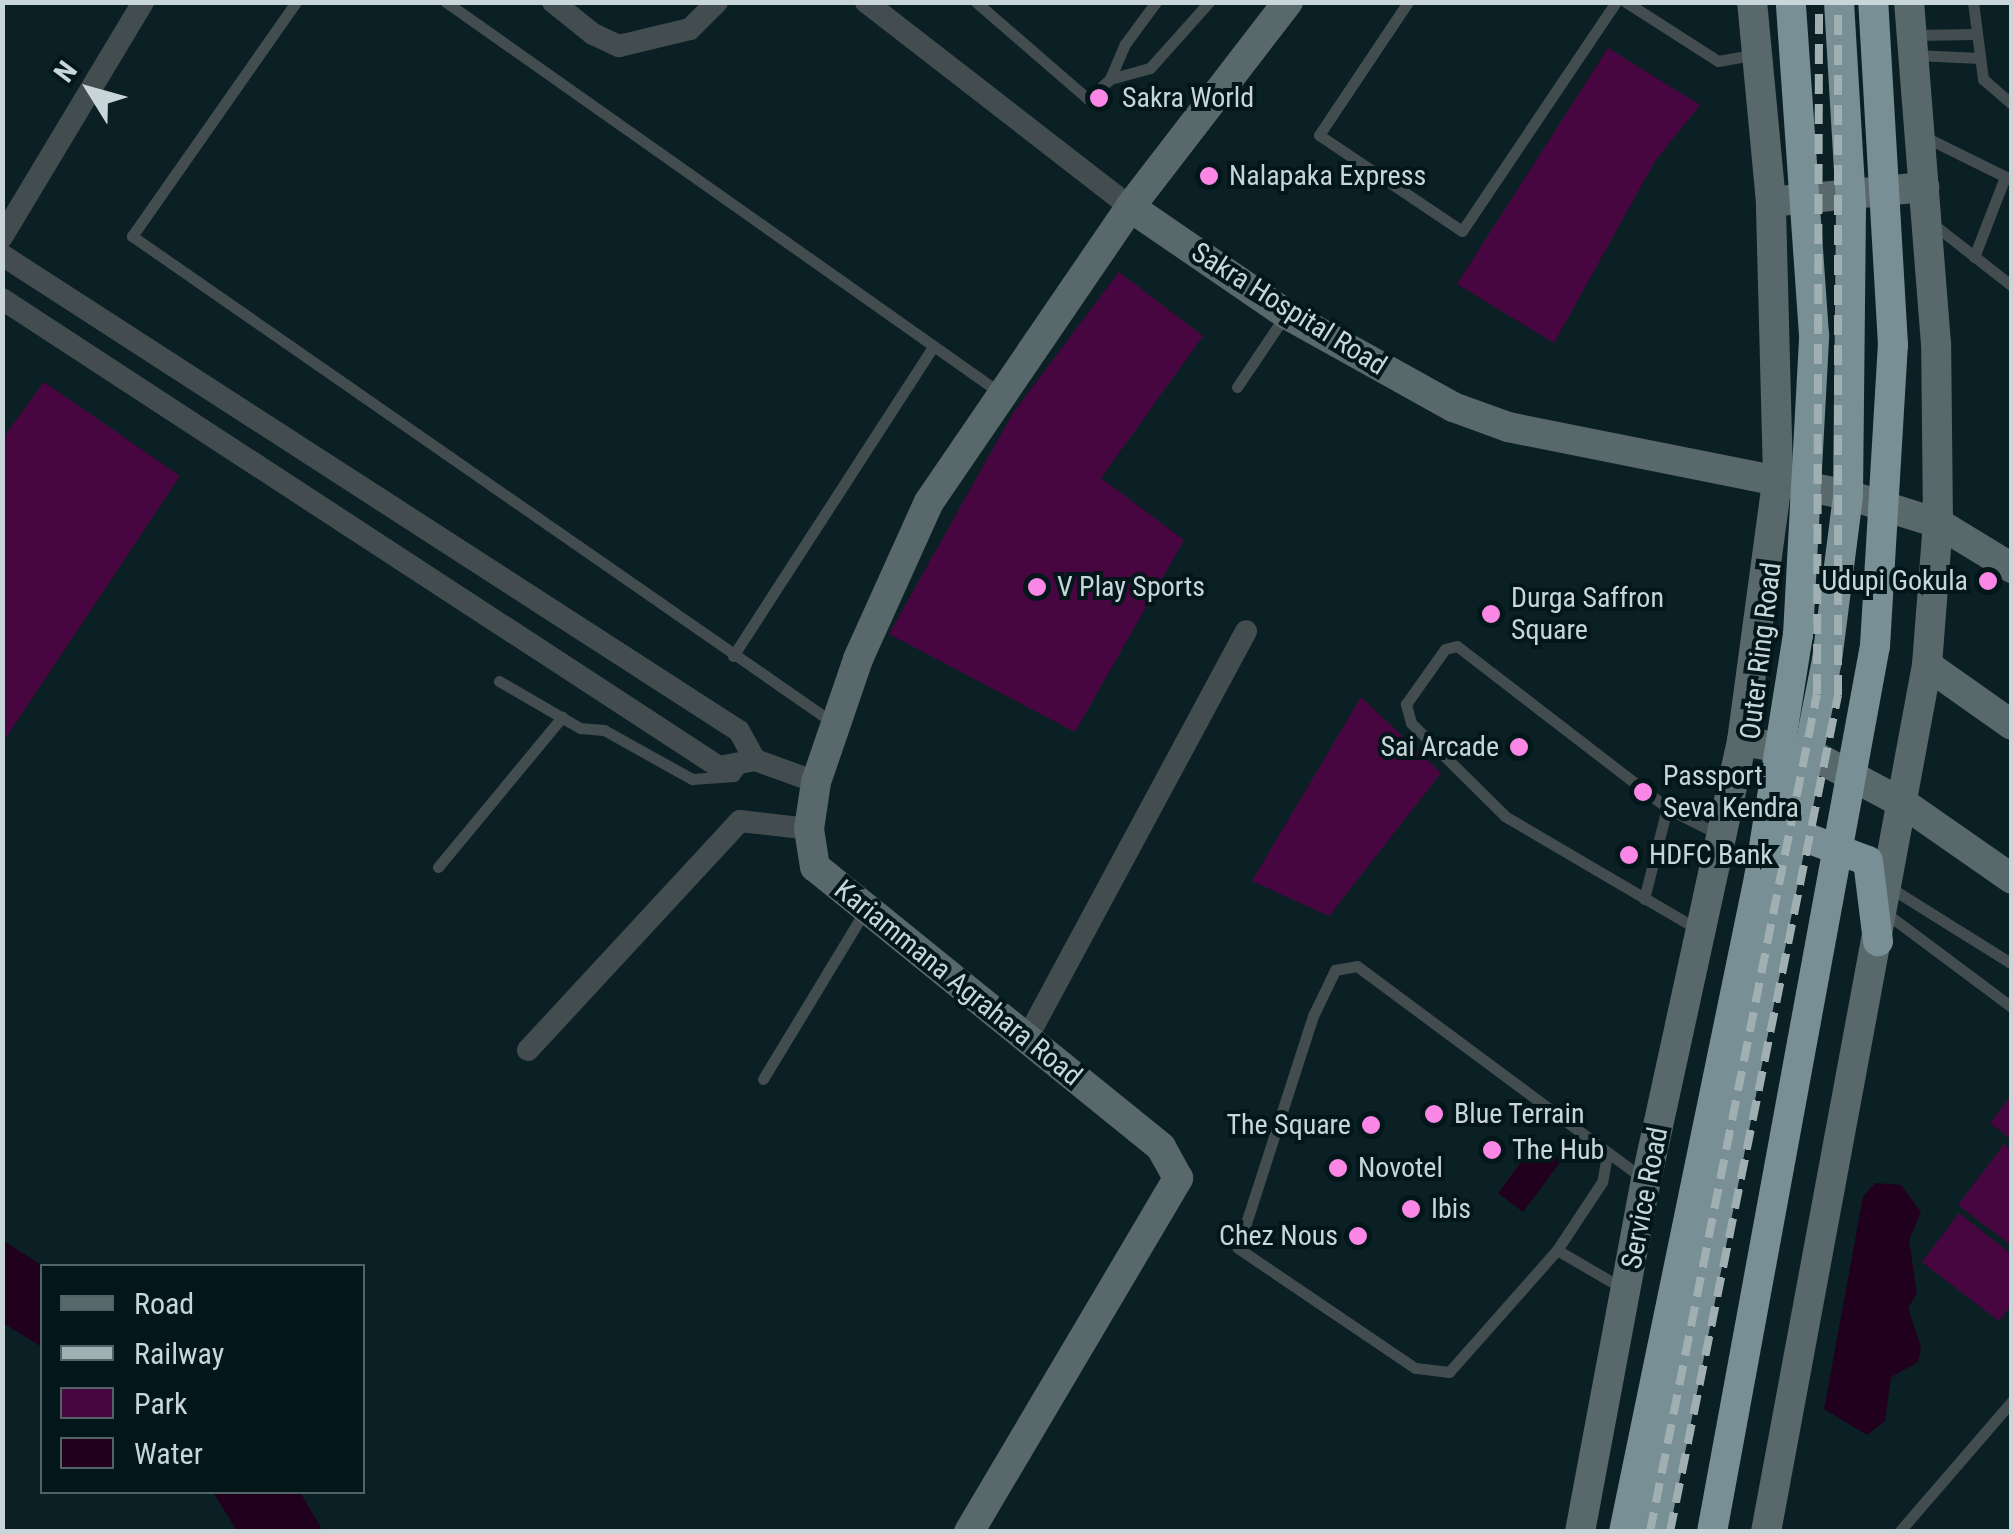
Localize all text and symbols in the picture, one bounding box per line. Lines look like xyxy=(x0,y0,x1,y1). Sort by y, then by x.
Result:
north arrow xyxy=(40,40,140,140)
text: N xyxy=(47,55,84,88)
place label: Sakra World xyxy=(1122,81,1254,115)
marker: Sakra World xyxy=(1086,85,1112,111)
place label: Nalapaka Express xyxy=(1229,159,1426,193)
marker: Nalapaka Express xyxy=(1198,165,1220,187)
street label: Sakra Hospital Road xyxy=(1185,236,1393,382)
street label: Outer Ring Road xyxy=(1733,561,1789,741)
place label: Udupi Gokula xyxy=(1822,564,1968,598)
place label: V Play Sports xyxy=(1057,570,1205,604)
marker: Udupi Gokula xyxy=(1977,570,1999,592)
marker: V Play Sports xyxy=(1026,576,1048,598)
place label: Durga Saffron Square xyxy=(1511,581,1664,647)
marker: Durga Saffron Square xyxy=(1480,603,1502,625)
place label: Sai Arcade xyxy=(1380,730,1499,764)
marker: Sai Arcade xyxy=(1508,736,1530,758)
place label: Passport Seva Kendra xyxy=(1663,759,1799,825)
marker: Passport Seva Kendra xyxy=(1632,781,1654,803)
place label: HDFC Bank xyxy=(1649,838,1773,872)
marker: HDFC Bank xyxy=(1618,844,1640,866)
street label: Kariammana Agrahara Road xyxy=(828,873,1088,1093)
place label: Blue Terrain xyxy=(1454,1097,1585,1131)
marker: Blue Terrain xyxy=(1423,1103,1445,1125)
place label: The Square xyxy=(1226,1108,1351,1142)
marker: The Square xyxy=(1360,1114,1382,1136)
street label: Service Road xyxy=(1615,1124,1675,1272)
place label: The Hub xyxy=(1512,1133,1604,1167)
marker: The Hub xyxy=(1481,1139,1503,1161)
place label: Novotel xyxy=(1358,1151,1443,1185)
marker: Novotel xyxy=(1327,1157,1349,1179)
place label: Ibis xyxy=(1431,1192,1471,1226)
marker: Ibis xyxy=(1400,1198,1422,1220)
place label: Chez Nous xyxy=(1219,1219,1338,1253)
marker: Chez Nous xyxy=(1347,1225,1369,1247)
legend xyxy=(40,1264,365,1494)
text: Road xyxy=(134,1286,194,1321)
text: Railway xyxy=(134,1336,224,1371)
text: Park xyxy=(134,1386,188,1421)
text: Water xyxy=(134,1436,203,1471)

